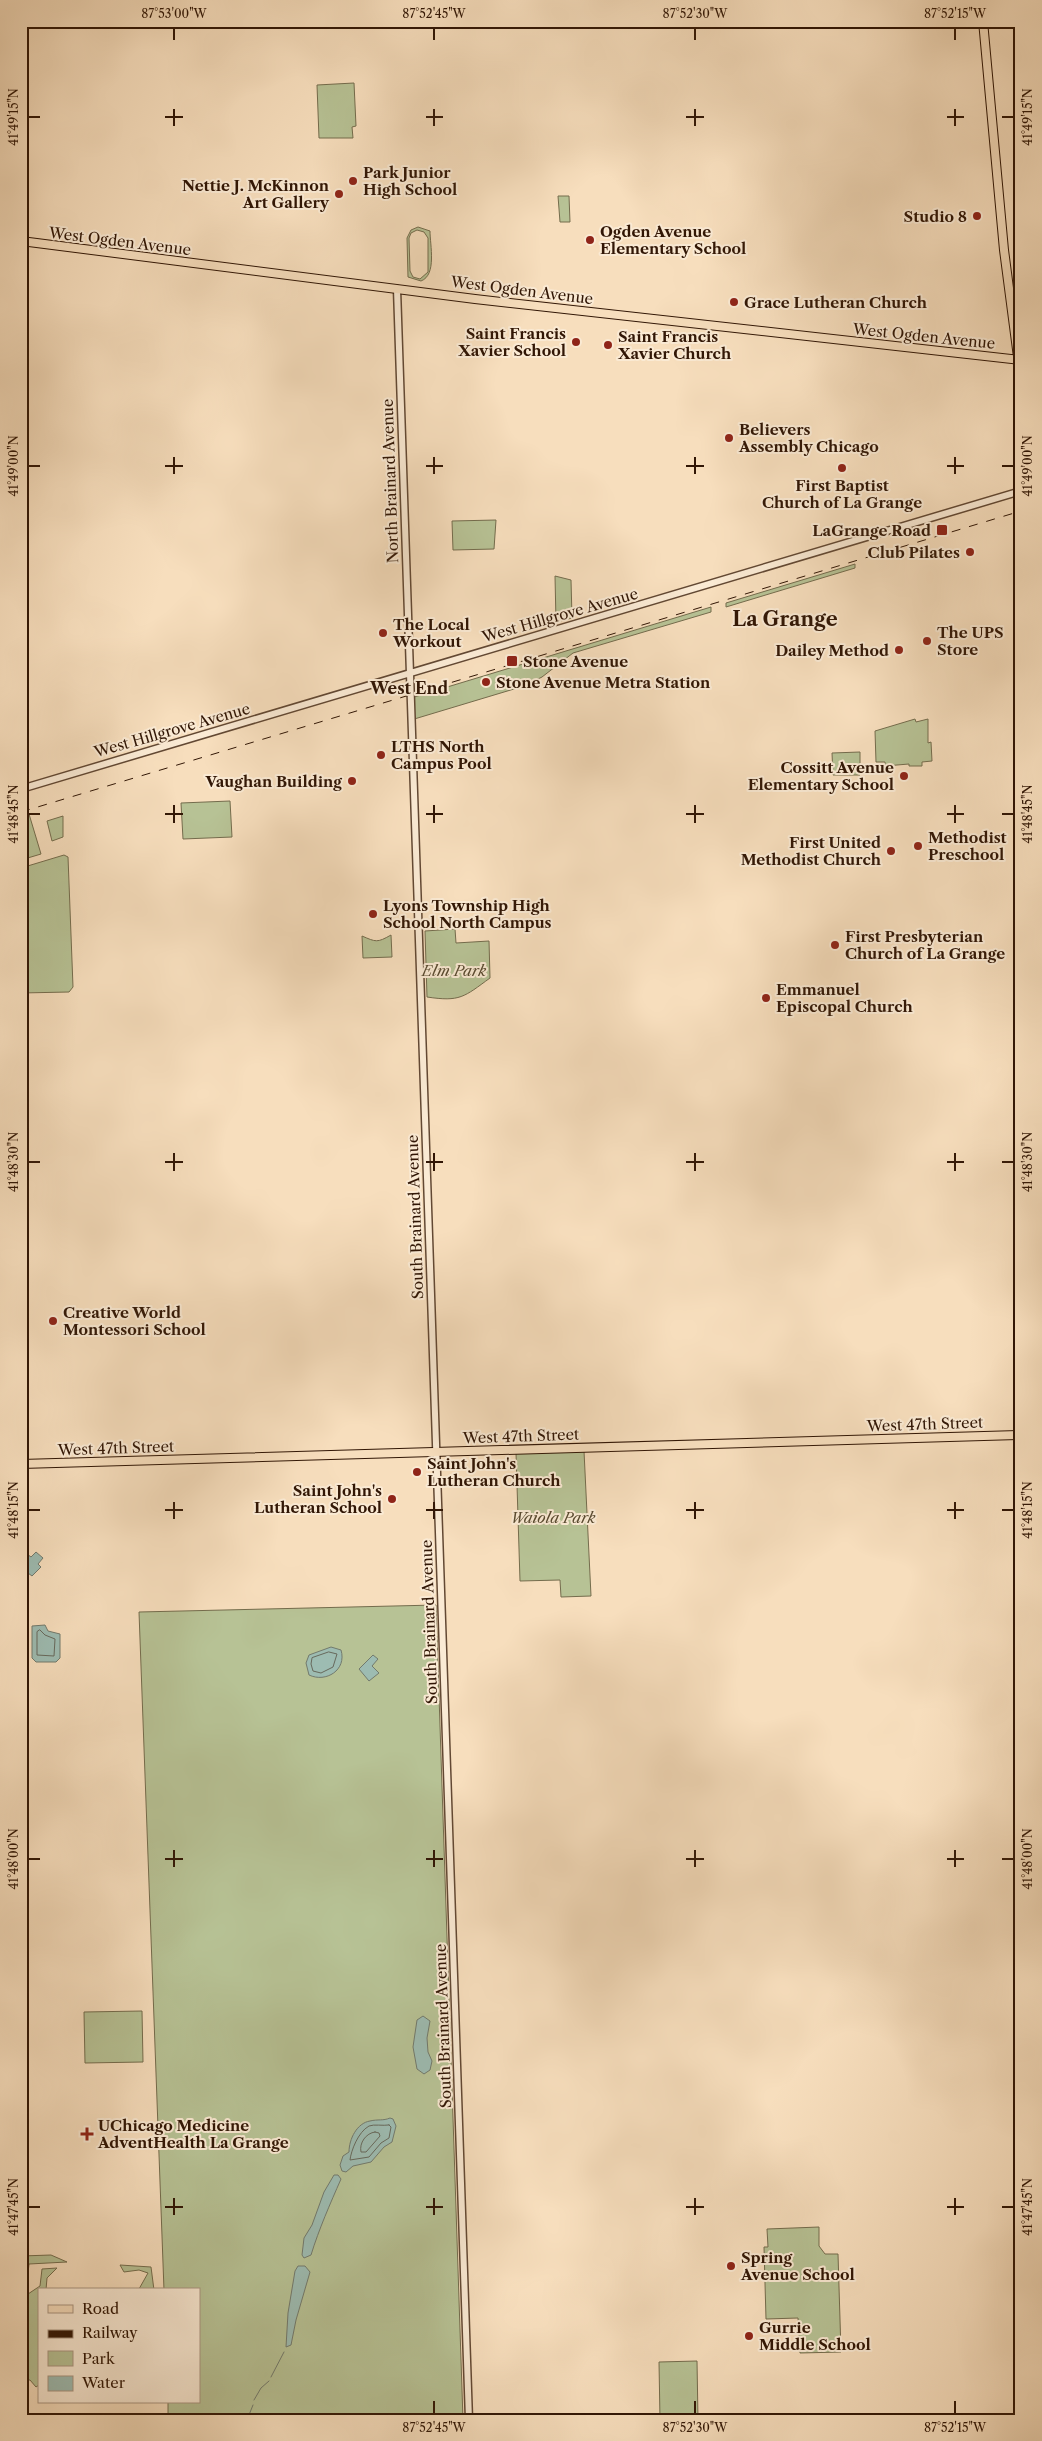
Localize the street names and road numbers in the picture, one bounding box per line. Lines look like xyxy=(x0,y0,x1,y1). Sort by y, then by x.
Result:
street label: West Ogden Avenue xyxy=(47,223,192,259)
street label: West Ogden Avenue xyxy=(449,272,594,308)
street label: West Ogden Avenue xyxy=(851,319,996,353)
street label: North Brainard Avenue xyxy=(378,398,402,564)
street label: West Hillgrove Avenue xyxy=(479,584,640,647)
street label: West Hillgrove Avenue xyxy=(91,699,252,762)
street label: South Brainard Avenue xyxy=(403,1134,427,1300)
street label: West 47th Street xyxy=(865,1412,984,1436)
street label: West 47th Street xyxy=(461,1424,580,1448)
street label: West 47th Street xyxy=(56,1436,175,1460)
street label: South Brainard Avenue xyxy=(417,1539,441,1705)
street label: South Brainard Avenue xyxy=(431,1943,455,2109)

